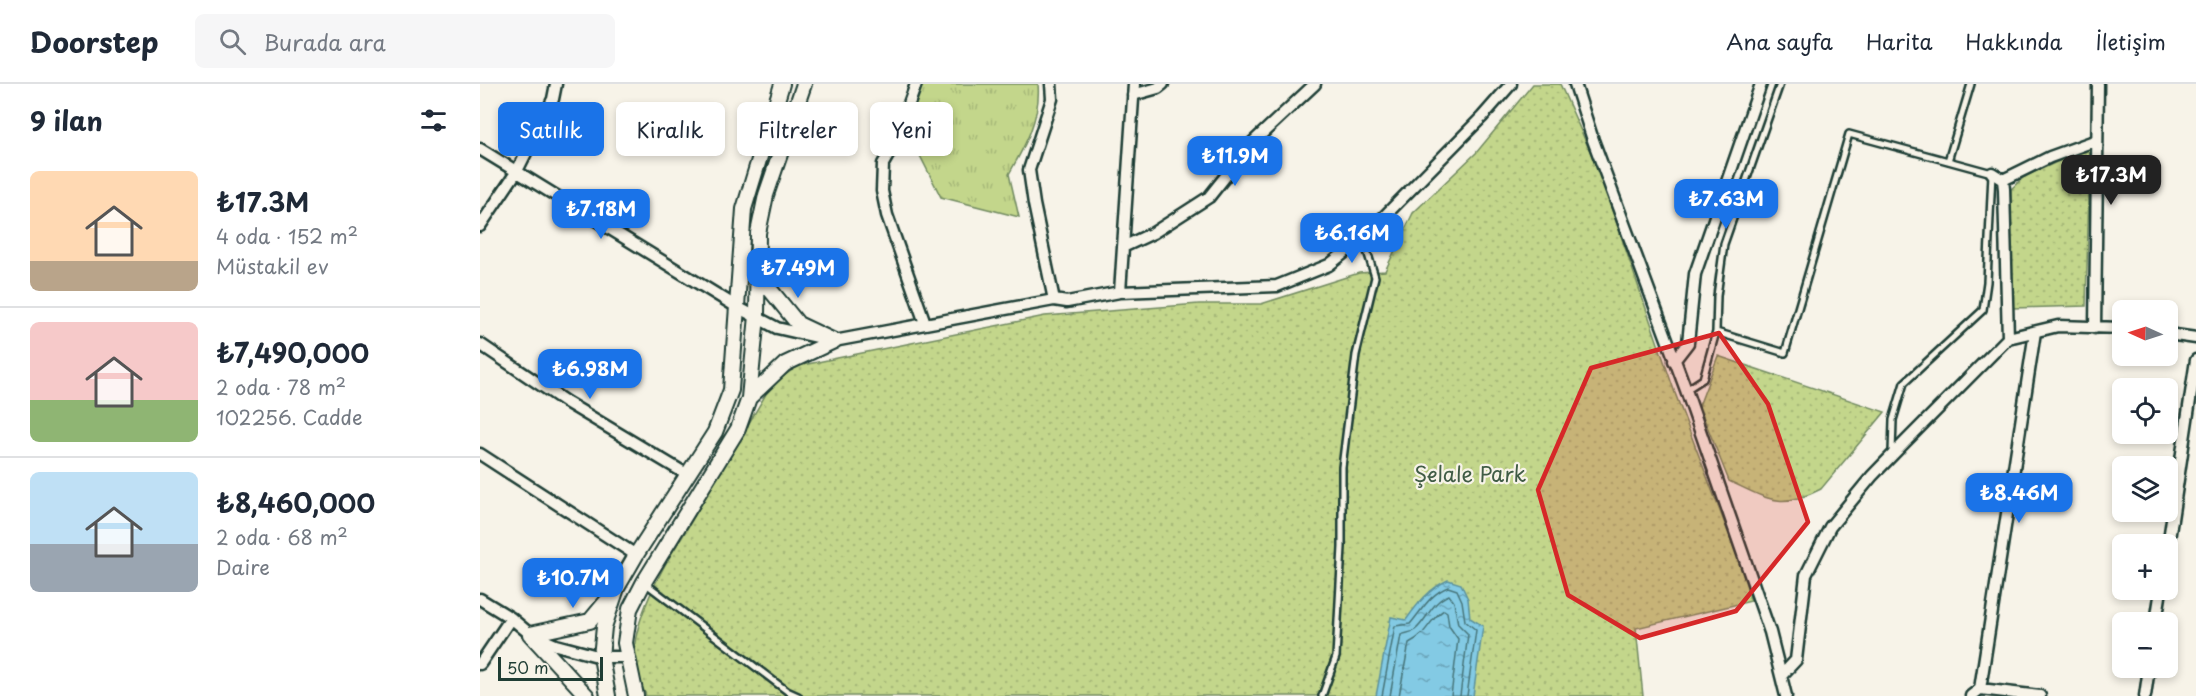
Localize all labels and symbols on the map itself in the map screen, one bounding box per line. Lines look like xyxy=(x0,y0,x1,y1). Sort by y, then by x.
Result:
pin: ₺11.9M xyxy=(1186,136,1284,187)
pin: ₺17.3M xyxy=(2062,155,2160,206)
pin: ₺7.63M xyxy=(1677,179,1775,230)
pin: ₺7.18M xyxy=(552,189,650,240)
pin: ₺6.16M xyxy=(1303,213,1401,264)
pin: ₺7.49M xyxy=(749,248,847,299)
north arrow xyxy=(2112,300,2178,366)
pin: ₺6.98M xyxy=(541,349,639,400)
park label: Şelale Park xyxy=(1414,457,1527,489)
pin: ₺8.46M xyxy=(1970,473,2068,524)
pin: ₺10.7M xyxy=(524,558,622,609)
scale bar xyxy=(498,654,603,682)

